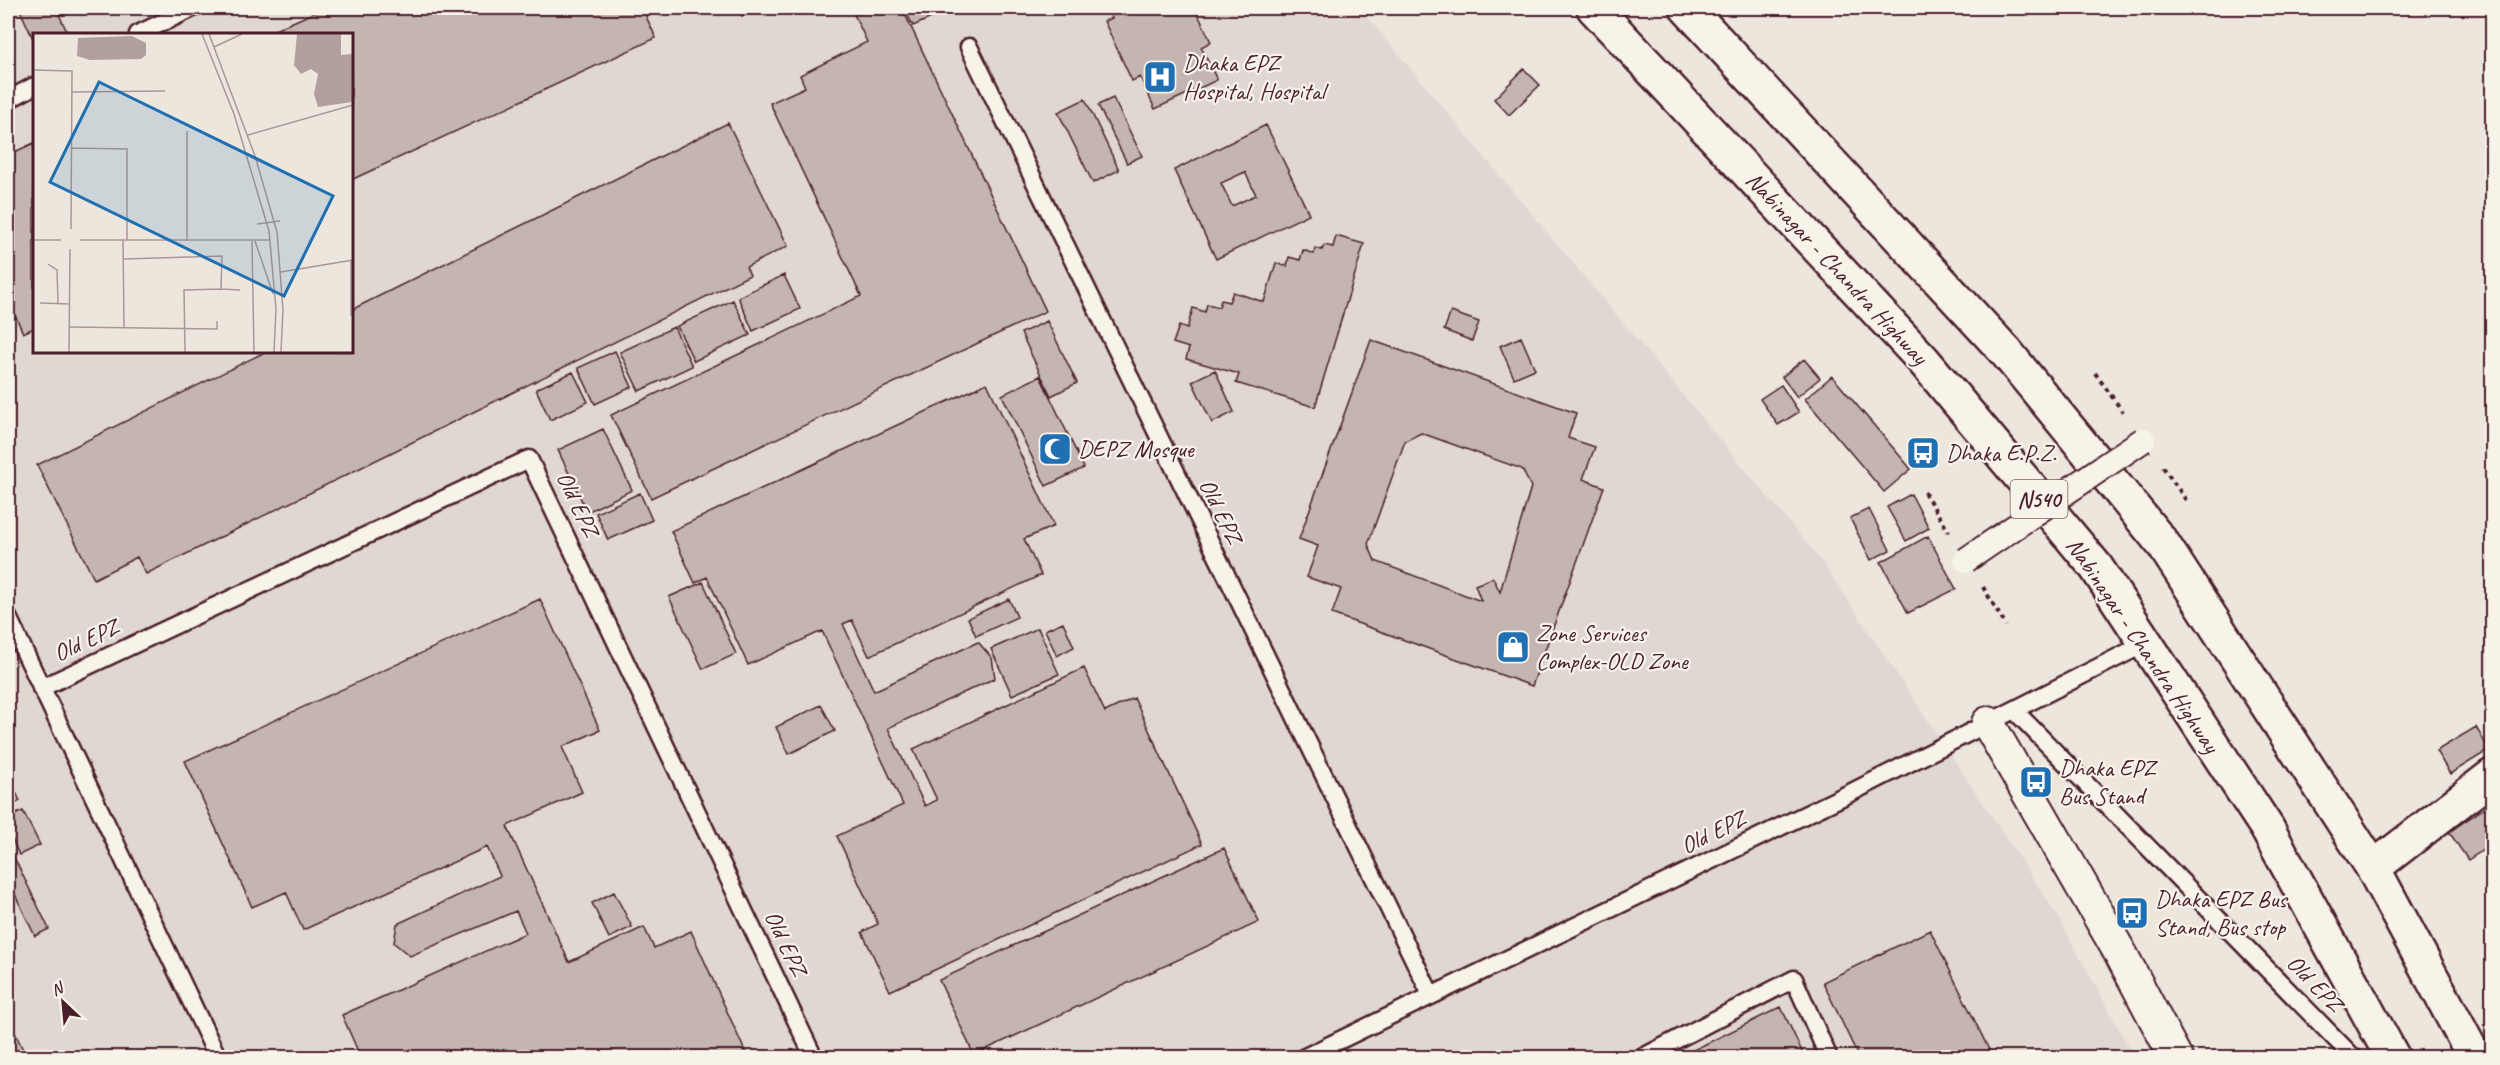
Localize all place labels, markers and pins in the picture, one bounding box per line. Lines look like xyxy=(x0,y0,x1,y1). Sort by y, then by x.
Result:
place label: Dhaka EPZ Hospital, Hospital xyxy=(1183,48,1329,106)
hospital icon: Dhaka EPZ Hospital, Hospital xyxy=(1142,59,1178,95)
mosque icon: DEPZ Mosque xyxy=(1037,431,1073,467)
place label: DEPZ Mosque xyxy=(1078,434,1196,464)
bus stop icon: Dhaka E.P.Z. xyxy=(1905,435,1941,471)
place label: Dhaka E.P.Z. xyxy=(1946,438,2057,468)
place label: Zone Services Complex-OLD Zone xyxy=(1536,618,1690,676)
shop icon: Zone Services Complex-OLD Zone xyxy=(1495,629,1531,665)
place label: Dhaka EPZ Bus Stand xyxy=(2059,753,2159,811)
bus stop icon: Dhaka EPZ Bus Stand xyxy=(2018,764,2054,800)
place label: Dhaka EPZ Bus Stand, Bus stop xyxy=(2155,884,2289,942)
bus stop icon: Dhaka EPZ Bus Stand, Bus stop xyxy=(2114,895,2150,931)

